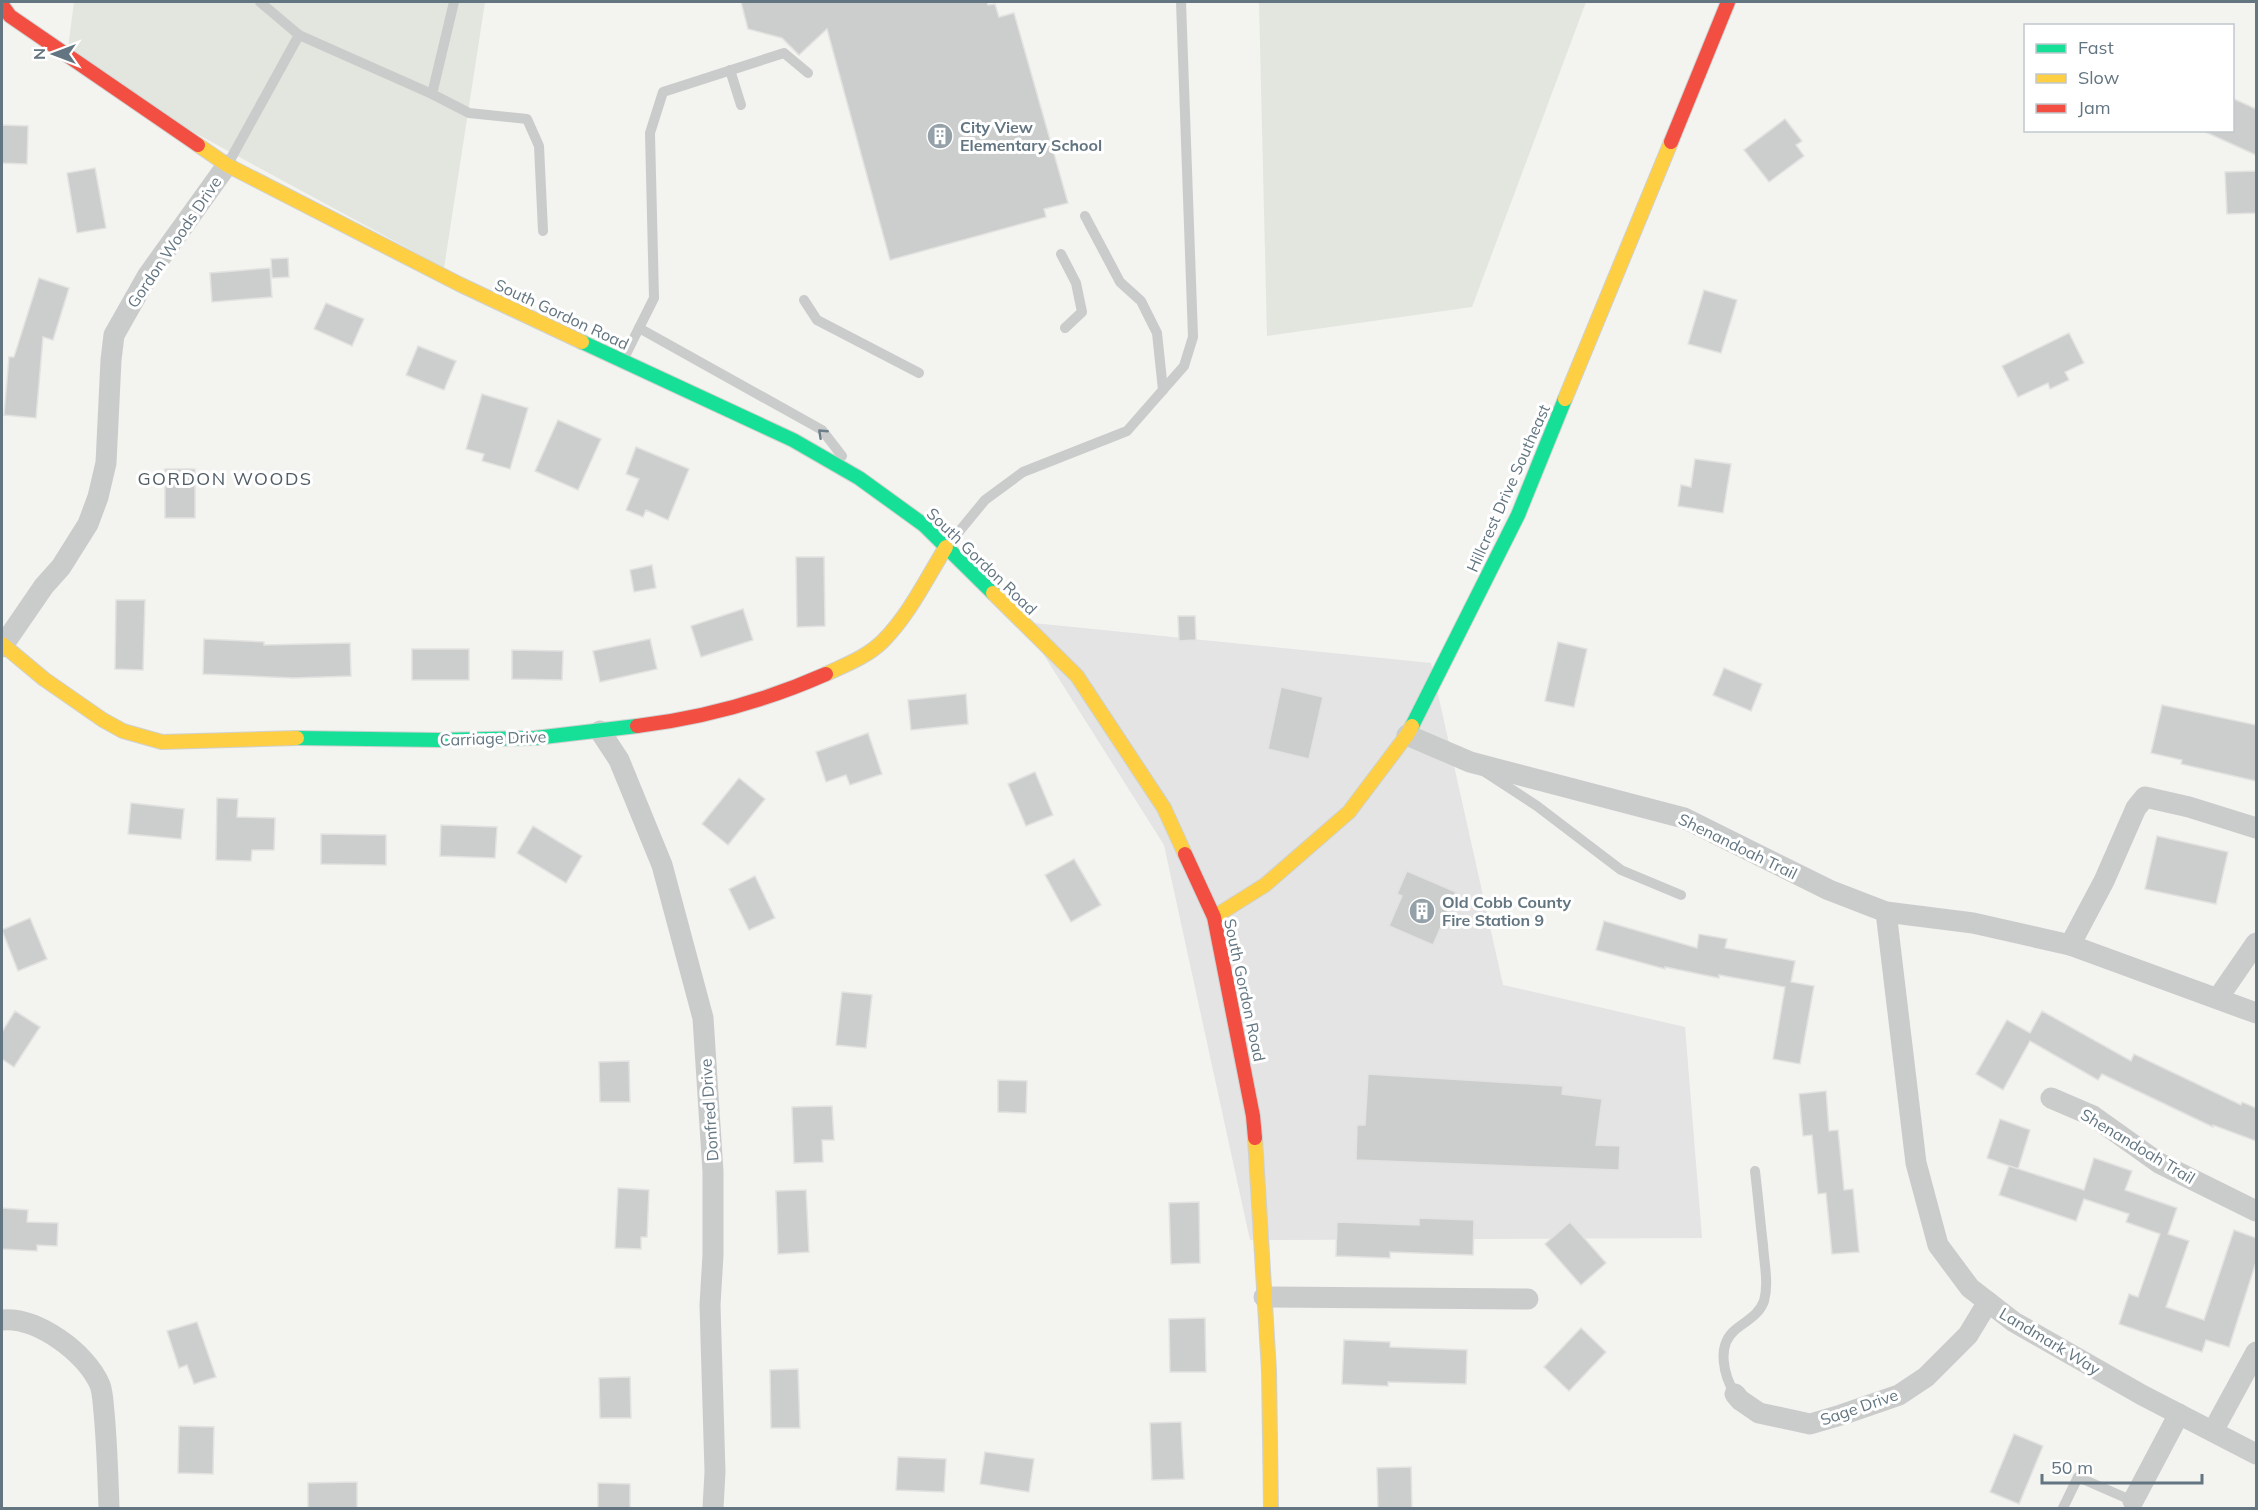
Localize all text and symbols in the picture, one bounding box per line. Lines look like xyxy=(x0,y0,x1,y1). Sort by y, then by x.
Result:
north arrow xyxy=(24,24,84,84)
legend xyxy=(2024,24,2234,132)
text: Fast xyxy=(2078,36,2114,59)
text: N xyxy=(29,48,49,60)
text: Slow xyxy=(2078,66,2120,89)
text: Jam xyxy=(2078,96,2111,119)
place label: City View Elementary School xyxy=(960,117,1102,155)
building icon: City View Elementary School xyxy=(925,121,955,151)
street label: Gordon Woods Drive xyxy=(123,172,225,312)
street label: South Gordon Road xyxy=(492,274,632,354)
street label: Hillcrest Drive Southeast xyxy=(1462,401,1554,575)
one-way arrow xyxy=(818,429,828,440)
district label: GORDON WOODS xyxy=(137,467,313,490)
street label: South Gordon Road xyxy=(923,503,1041,619)
street label: Carriage Drive xyxy=(439,726,547,750)
street label: Shenandoah Trail xyxy=(1675,809,1801,883)
place label: Old Cobb County Fire Station 9 xyxy=(1442,892,1571,930)
building icon: Old Cobb County Fire Station 9 xyxy=(1407,896,1437,926)
street label: South Gordon Road xyxy=(1220,917,1270,1063)
street label: Donfred Drive xyxy=(695,1058,723,1162)
street label: Shenandoah Trail xyxy=(2077,1104,2199,1188)
street label: Landmark Way xyxy=(1996,1303,2104,1379)
street label: Sage Drive xyxy=(1818,1384,1900,1430)
scale bar xyxy=(2042,1447,2202,1485)
text: 50 m xyxy=(2051,1456,2093,1479)

